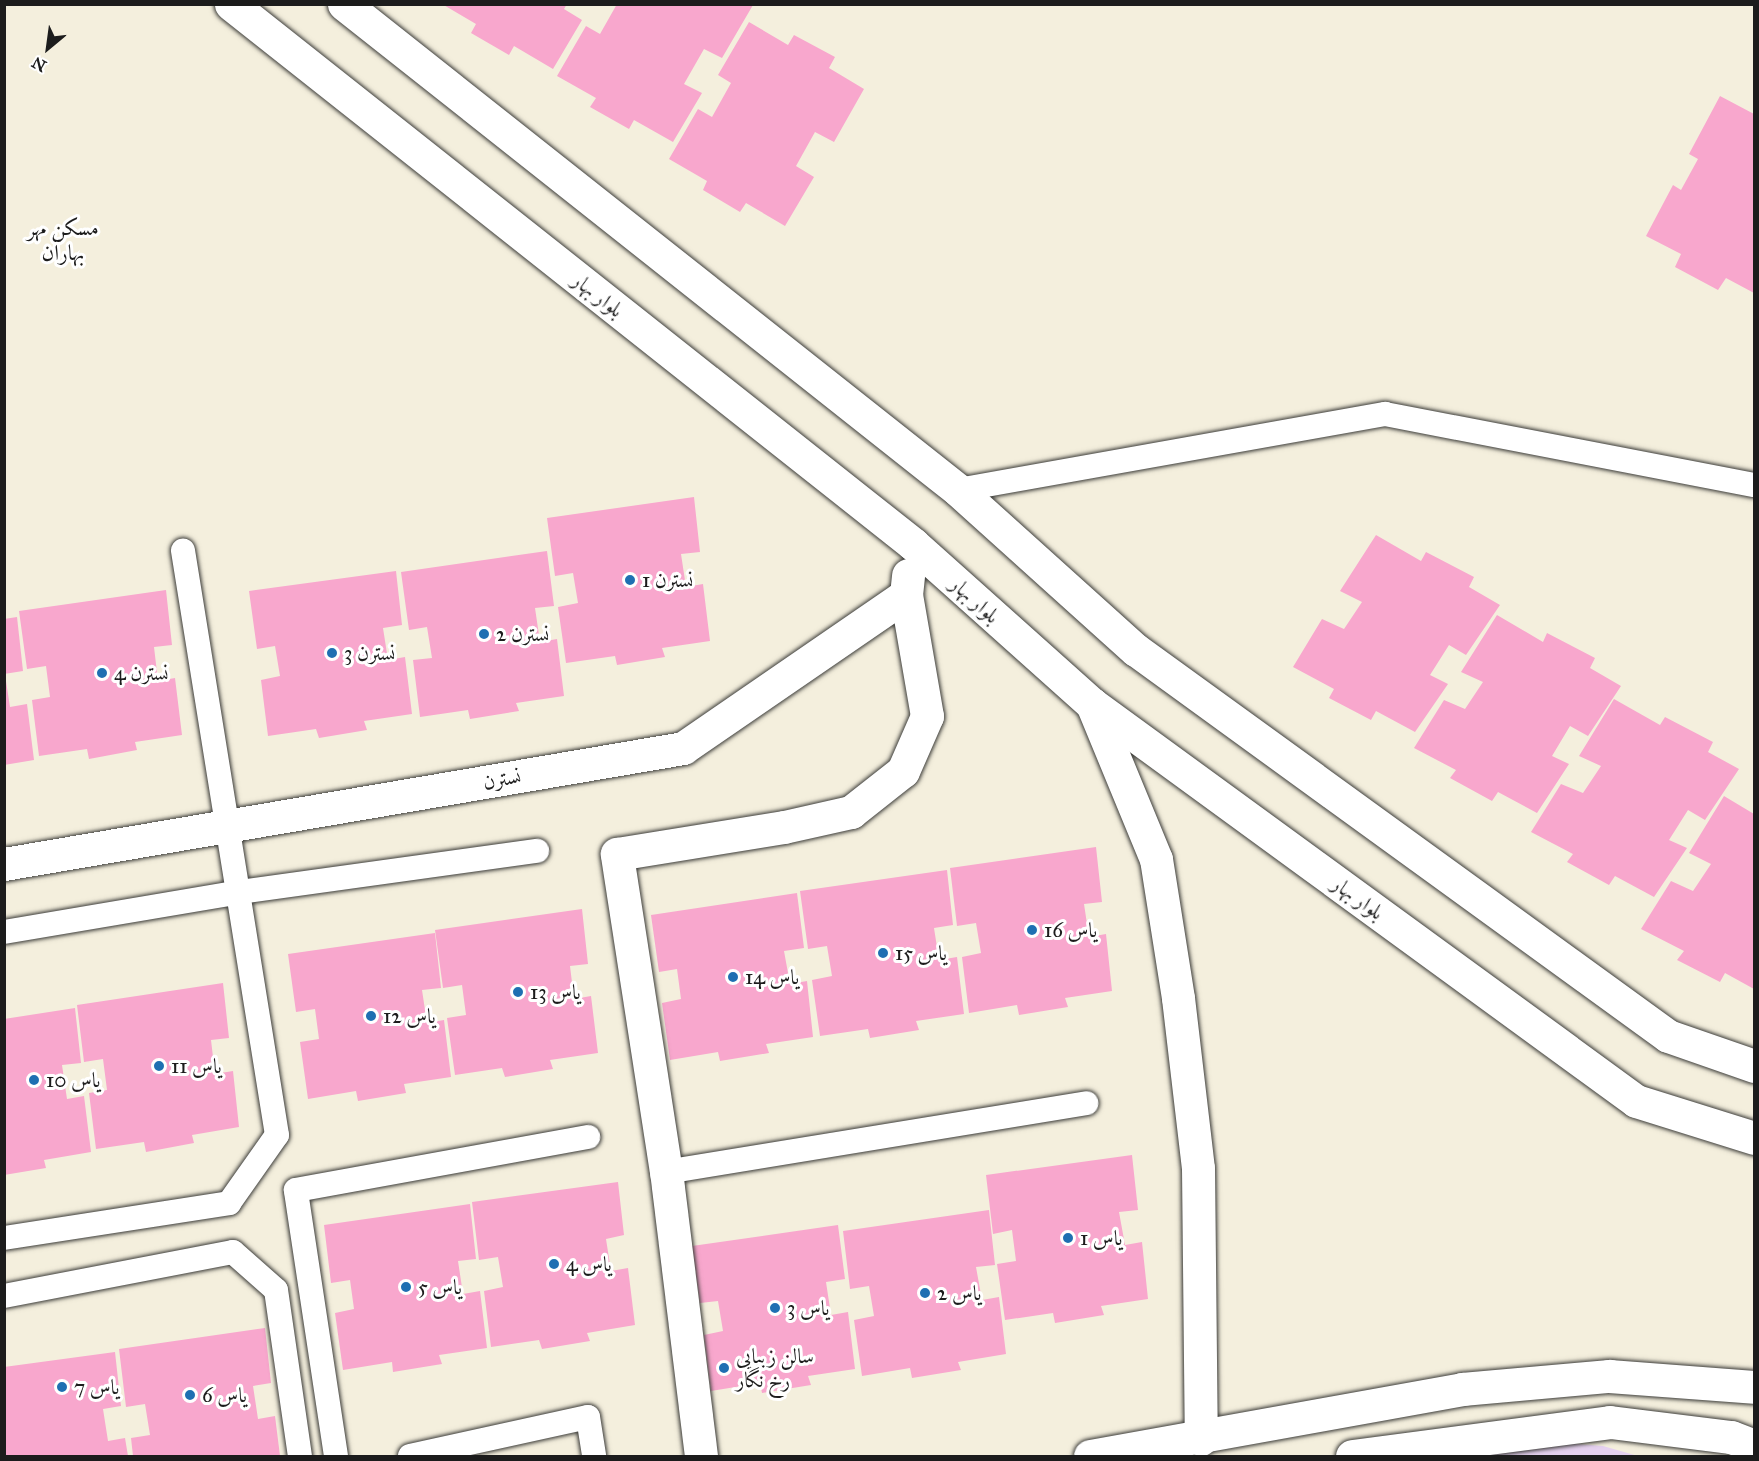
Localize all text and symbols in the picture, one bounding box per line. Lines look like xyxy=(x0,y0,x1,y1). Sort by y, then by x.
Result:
north arrow xyxy=(18,18,78,78)
text: N xyxy=(28,53,50,76)
district label: مسکن مهر بهاران xyxy=(27,214,99,266)
street label: بلوار بهار xyxy=(567,267,629,323)
place label: نسترن 1 xyxy=(642,567,693,593)
street label: بلوار بهار xyxy=(945,571,1005,629)
marker: نسترن 1 xyxy=(623,573,637,587)
place label: نسترن 2 xyxy=(496,621,549,647)
marker: نسترن 2 xyxy=(477,627,491,641)
place label: نسترن 3 xyxy=(344,640,395,666)
marker: نسترن 3 xyxy=(325,646,339,660)
place label: نسترن 4 xyxy=(114,660,169,686)
marker: نسترن 4 xyxy=(95,666,109,680)
street label: نسترن xyxy=(481,763,523,795)
street label: بلوار بهار xyxy=(1327,871,1389,925)
place label: یاس 16 xyxy=(1044,917,1097,943)
marker: یاس 16 xyxy=(1025,923,1039,937)
place label: یاس 15 xyxy=(895,940,947,966)
marker: یاس 15 xyxy=(876,946,890,960)
place label: یاس 14 xyxy=(745,964,799,990)
marker: یاس 14 xyxy=(726,970,740,984)
place label: یاس 13 xyxy=(530,979,581,1005)
marker: یاس 13 xyxy=(511,985,525,999)
place label: یاس 12 xyxy=(383,1003,436,1029)
marker: یاس 12 xyxy=(364,1009,378,1023)
place label: یاس 11 xyxy=(171,1053,222,1079)
marker: یاس 11 xyxy=(152,1059,166,1073)
place label: یاس 10 xyxy=(46,1067,101,1093)
marker: یاس 10 xyxy=(27,1073,41,1087)
place label: یاس 1 xyxy=(1080,1225,1122,1251)
marker: یاس 1 xyxy=(1061,1231,1075,1245)
place label: یاس 4 xyxy=(566,1251,612,1277)
marker: یاس 4 xyxy=(547,1257,561,1271)
place label: یاس 5 xyxy=(418,1274,462,1300)
marker: یاس 5 xyxy=(399,1280,413,1294)
place label: یاس 2 xyxy=(937,1280,982,1306)
marker: یاس 2 xyxy=(918,1286,932,1300)
place label: یاس 3 xyxy=(787,1295,830,1321)
marker: یاس 3 xyxy=(768,1301,782,1315)
place label: سالن زیبایی رخ‌ نگار xyxy=(736,1343,814,1393)
marker: سالن زیبایی رخ‌ نگار xyxy=(717,1361,731,1375)
place label: یاس 7 xyxy=(74,1374,119,1400)
marker: یاس 7 xyxy=(55,1380,69,1394)
place label: یاس 6 xyxy=(202,1382,247,1408)
marker: یاس 6 xyxy=(183,1388,197,1402)

